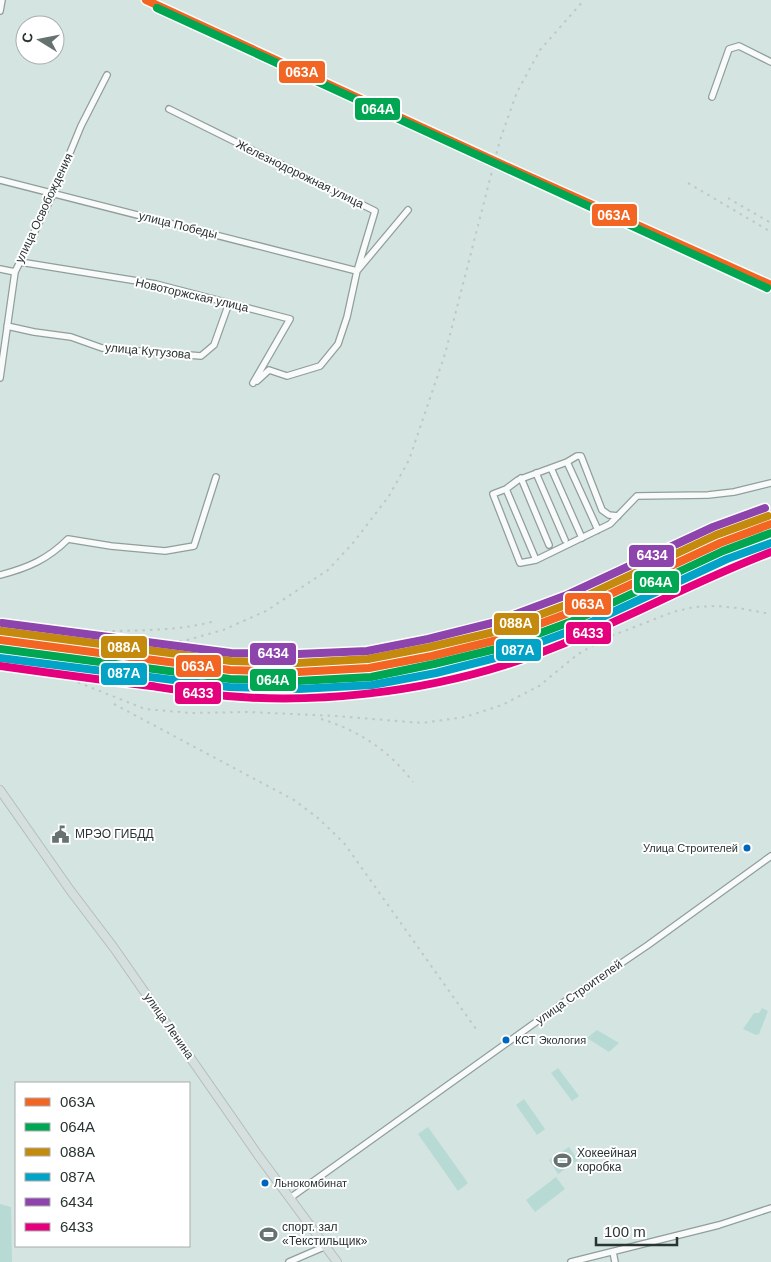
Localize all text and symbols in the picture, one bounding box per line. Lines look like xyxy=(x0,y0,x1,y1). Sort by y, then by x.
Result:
north arrow xyxy=(15,15,65,65)
text: С xyxy=(18,31,36,44)
line badge: 063А xyxy=(278,60,326,84)
text: 063А xyxy=(285,64,319,80)
line badge: 064А xyxy=(354,97,401,121)
text: 064А xyxy=(361,101,395,117)
street label: Железнодорожная улица xyxy=(234,137,366,211)
street label: улица Освобождения xyxy=(12,151,76,265)
line badge: 063А xyxy=(591,203,638,227)
text: 063А xyxy=(597,207,631,223)
street label: улица Победы xyxy=(137,208,219,242)
street label: Новоторжская улица xyxy=(134,275,250,315)
street label: улица Кутузова xyxy=(105,340,192,362)
line badge: 6434 xyxy=(628,544,675,568)
text: 6434 xyxy=(636,547,668,563)
line badge: 064А xyxy=(633,570,680,594)
text: 064А xyxy=(639,574,673,590)
line badge: 063А xyxy=(564,592,612,616)
text: 063А xyxy=(571,596,605,612)
line badge: 088А xyxy=(493,612,540,636)
text: 088А xyxy=(499,615,533,631)
line badge: 6433 xyxy=(565,621,612,645)
text: 6433 xyxy=(572,625,604,641)
line badge: 088А xyxy=(100,635,148,659)
line badge: 087А xyxy=(495,638,542,662)
text: 088А xyxy=(107,639,141,655)
line badge: 6434 xyxy=(249,642,297,666)
text: 087А xyxy=(501,642,535,658)
text: 6434 xyxy=(257,645,289,661)
line badge: 063А xyxy=(175,654,222,678)
text: 063А xyxy=(181,658,215,674)
line badge: 087А xyxy=(100,662,148,686)
text: 087А xyxy=(107,665,141,681)
line badge: 064А xyxy=(249,668,297,692)
text: 064А xyxy=(256,672,290,688)
line badge: 6433 xyxy=(174,681,222,705)
text: 6433 xyxy=(182,685,214,701)
public building icon: МРЭО ГИБДД xyxy=(51,824,71,844)
place label: МРЭО ГИБДД xyxy=(75,827,154,841)
place label: Улица Строителей xyxy=(643,842,738,854)
marker: Улица Строителей xyxy=(742,843,752,853)
street label: улица Строителей xyxy=(533,957,625,1027)
street label: улица Ленина xyxy=(141,990,197,1062)
place label: КСТ Экология xyxy=(515,1034,586,1046)
marker: КСТ Экология xyxy=(501,1035,511,1045)
legend xyxy=(15,1082,190,1247)
text: 063А xyxy=(60,1093,95,1110)
text: 064А xyxy=(60,1118,95,1135)
text: 088А xyxy=(60,1143,95,1160)
place label: Хокеейная коробка xyxy=(577,1146,637,1174)
sports icon: Хокеейная коробка xyxy=(553,1150,573,1170)
text: 087А xyxy=(60,1168,95,1185)
place label: Льнокомбинат xyxy=(274,1177,347,1189)
marker: Льнокомбинат xyxy=(260,1178,270,1188)
text: 6434 xyxy=(60,1193,93,1210)
scale bar xyxy=(596,1214,677,1246)
text: 6433 xyxy=(60,1218,93,1235)
place label: спорт. зал «Текстильщик» xyxy=(282,1220,368,1248)
text: 100 m xyxy=(604,1223,646,1240)
sports icon: спорт. зал «Текстильщик» xyxy=(258,1224,278,1244)

